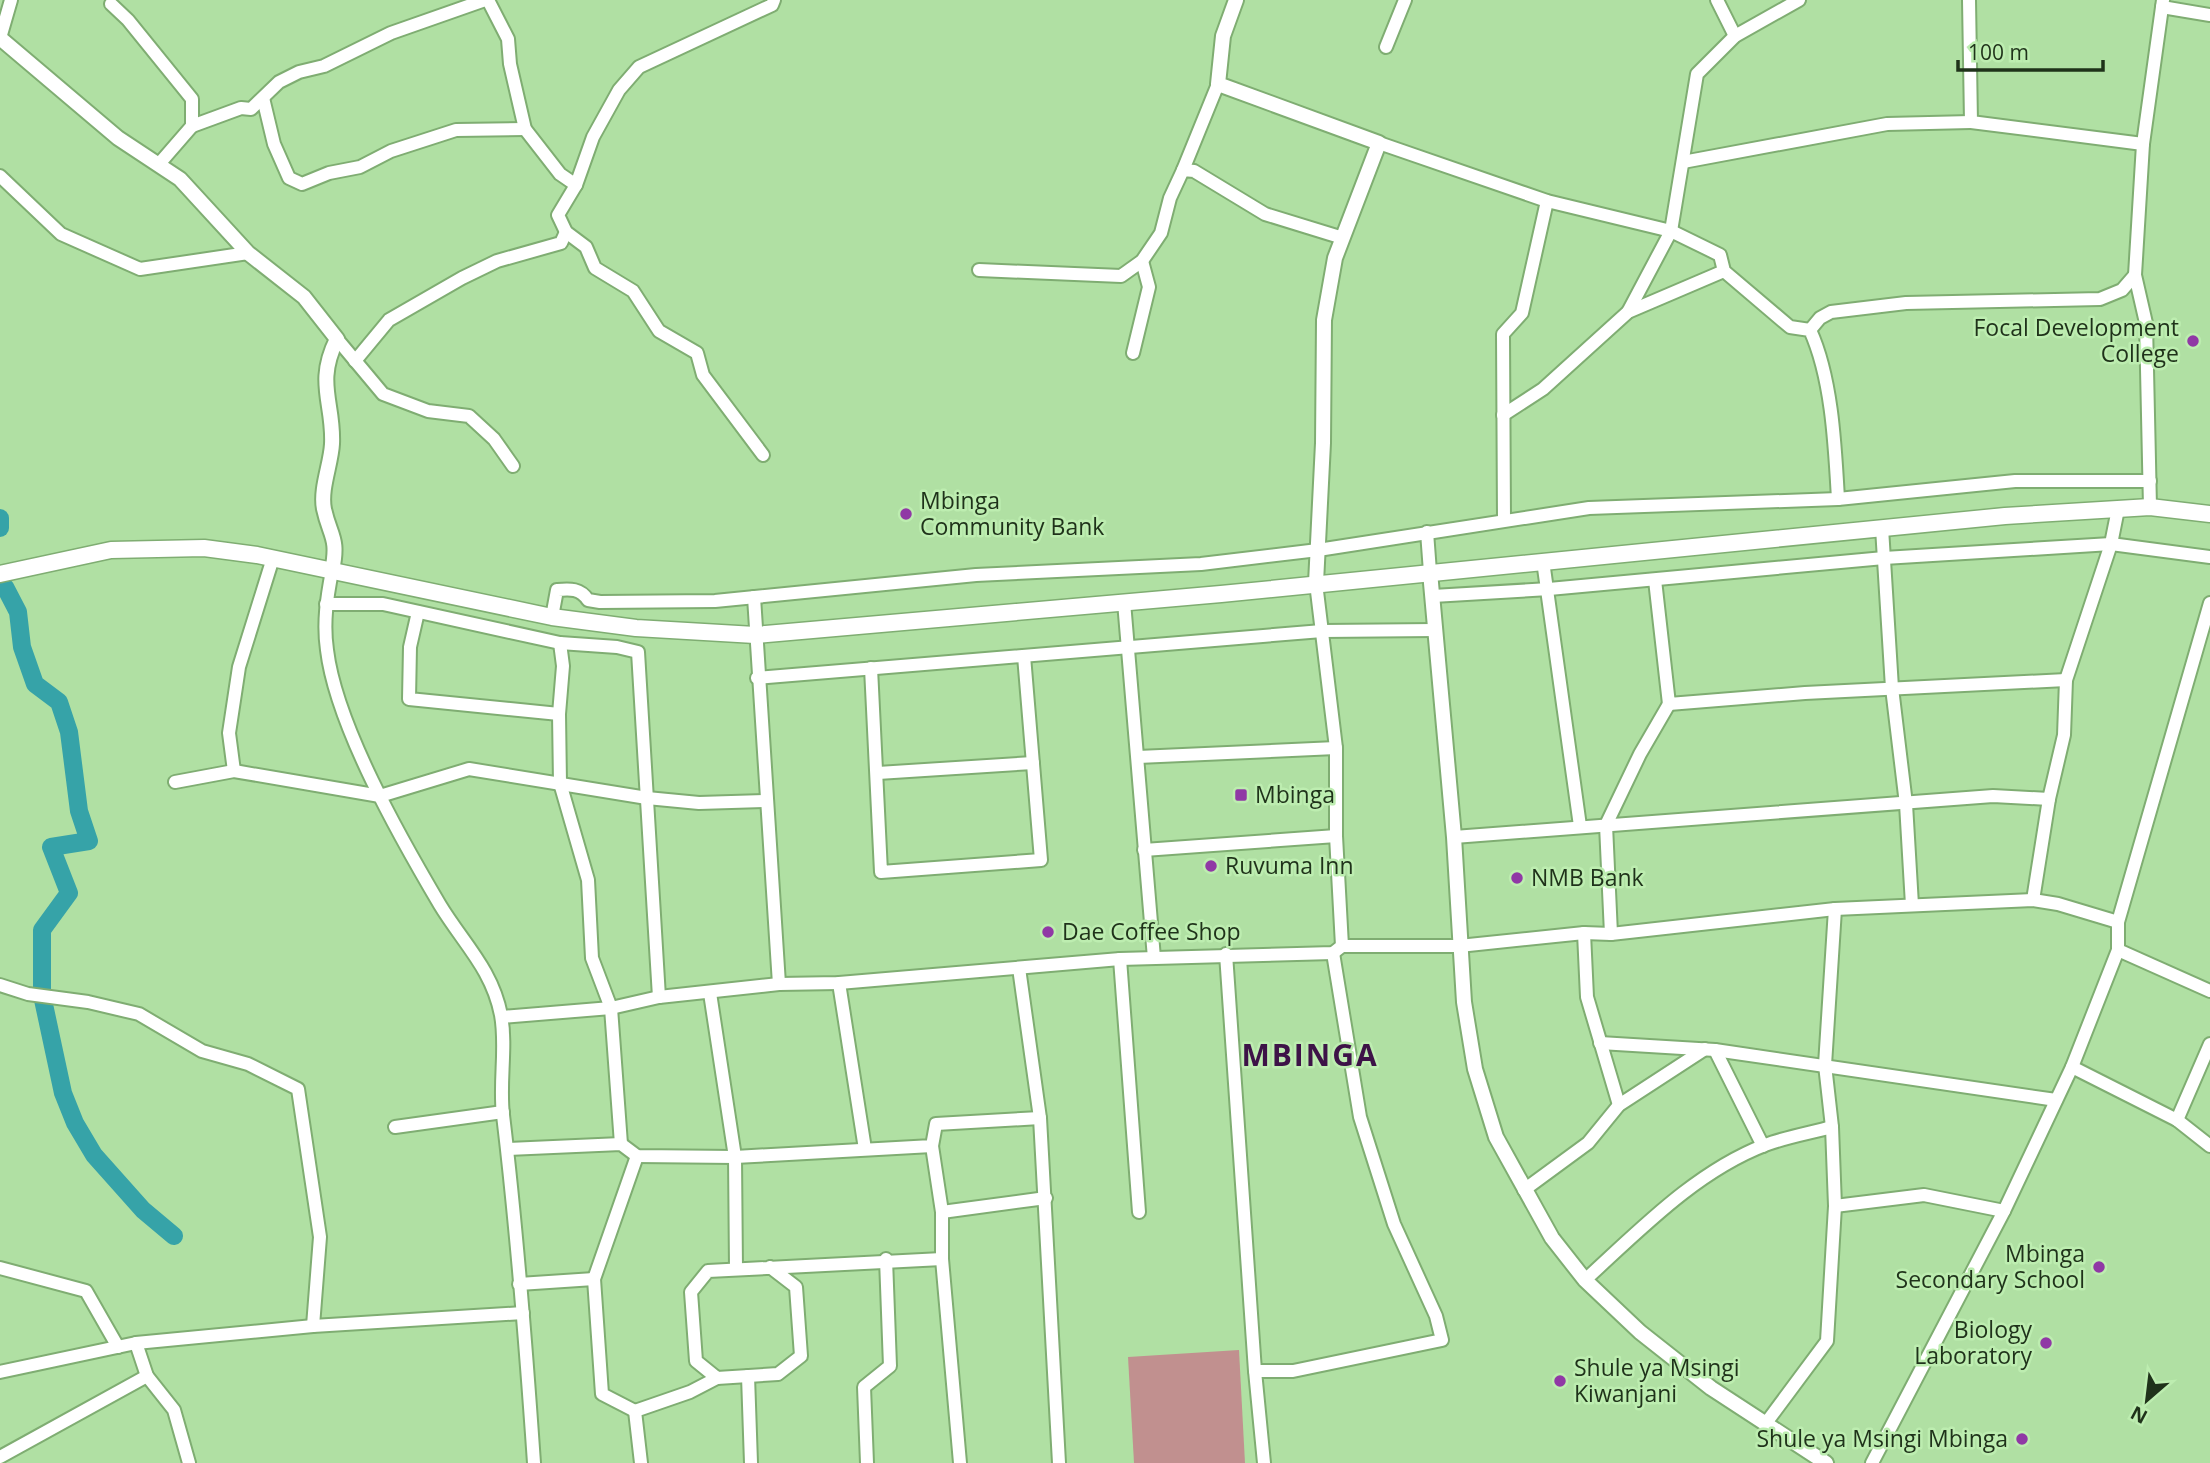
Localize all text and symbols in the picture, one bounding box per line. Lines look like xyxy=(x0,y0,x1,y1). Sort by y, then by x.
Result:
scale bar xyxy=(1958,28,2103,72)
text: 100 m xyxy=(1968,38,2029,66)
place label: Focal Development College xyxy=(1973,311,2179,369)
marker: Focal Development College xyxy=(2185,333,2201,349)
place label: Mbinga Community Bank xyxy=(920,484,1104,542)
marker: Mbinga Community Bank xyxy=(898,506,914,522)
place label: Mbinga xyxy=(1255,778,1335,810)
marker: Mbinga xyxy=(1233,787,1249,803)
place label: Ruvuma Inn xyxy=(1225,849,1354,881)
marker: Ruvuma Inn xyxy=(1203,858,1219,874)
place label: NMB Bank xyxy=(1531,861,1644,893)
marker: NMB Bank xyxy=(1509,870,1525,886)
place label: Dae Coffee Shop xyxy=(1062,915,1241,947)
marker: Dae Coffee Shop xyxy=(1040,924,1056,940)
district label: MBINGA xyxy=(1241,1034,1379,1075)
place label: Mbinga Secondary School xyxy=(1896,1237,2085,1295)
marker: Mbinga Secondary School xyxy=(2091,1259,2107,1275)
place label: Biology Laboratory xyxy=(1914,1313,2032,1371)
marker: Biology Laboratory xyxy=(2038,1335,2054,1351)
place label: Shule ya Msingi Kiwanjani xyxy=(1574,1351,1740,1409)
north arrow xyxy=(2112,1365,2182,1435)
marker: Shule ya Msingi Kiwanjani xyxy=(1552,1373,1568,1389)
text: N xyxy=(2126,1400,2152,1430)
place label: Shule ya Msingi Mbinga xyxy=(1756,1422,2008,1454)
marker: Shule ya Msingi Mbinga xyxy=(2014,1431,2030,1447)

